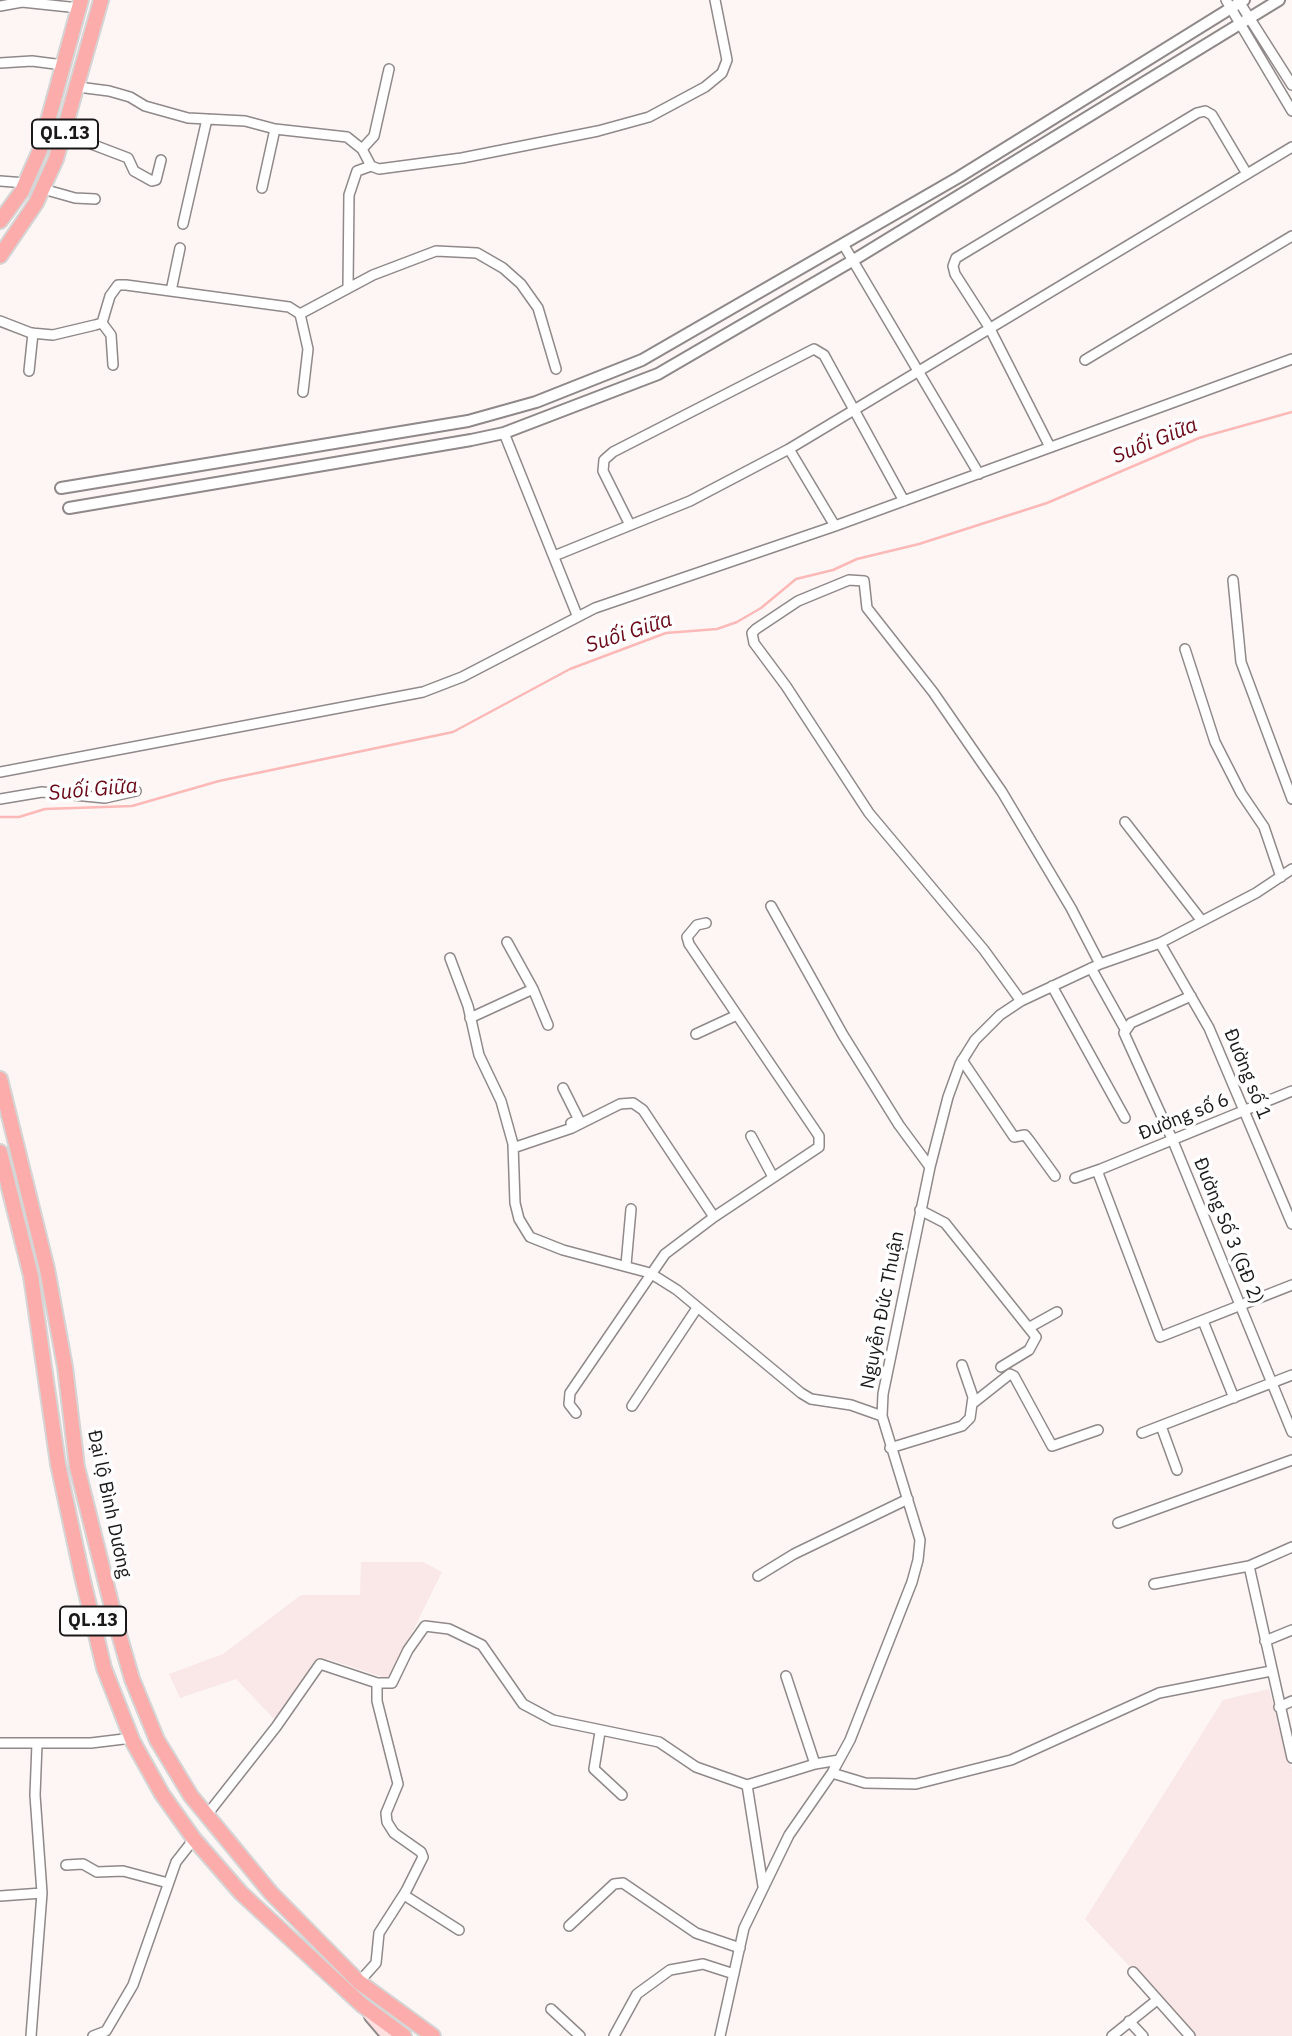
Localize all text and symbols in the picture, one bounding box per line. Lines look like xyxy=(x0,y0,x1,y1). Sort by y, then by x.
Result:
road number: QL.13 xyxy=(32,119,98,148)
water label: Suối Giữa xyxy=(1109,413,1201,469)
water label: Suối Giữa xyxy=(583,607,675,659)
water label: Suối Giữa xyxy=(47,774,139,806)
street label: Đường số 1 xyxy=(1219,1026,1275,1122)
street label: Đường số 6 xyxy=(1136,1089,1232,1145)
street label: Đường Số 3 (GĐ 2) xyxy=(1188,1154,1268,1308)
street label: Nguyễn Đức Thuận xyxy=(857,1229,909,1391)
street label: Đại lộ Bình Dương xyxy=(82,1428,136,1580)
road number: QL.13 xyxy=(60,1606,126,1636)

